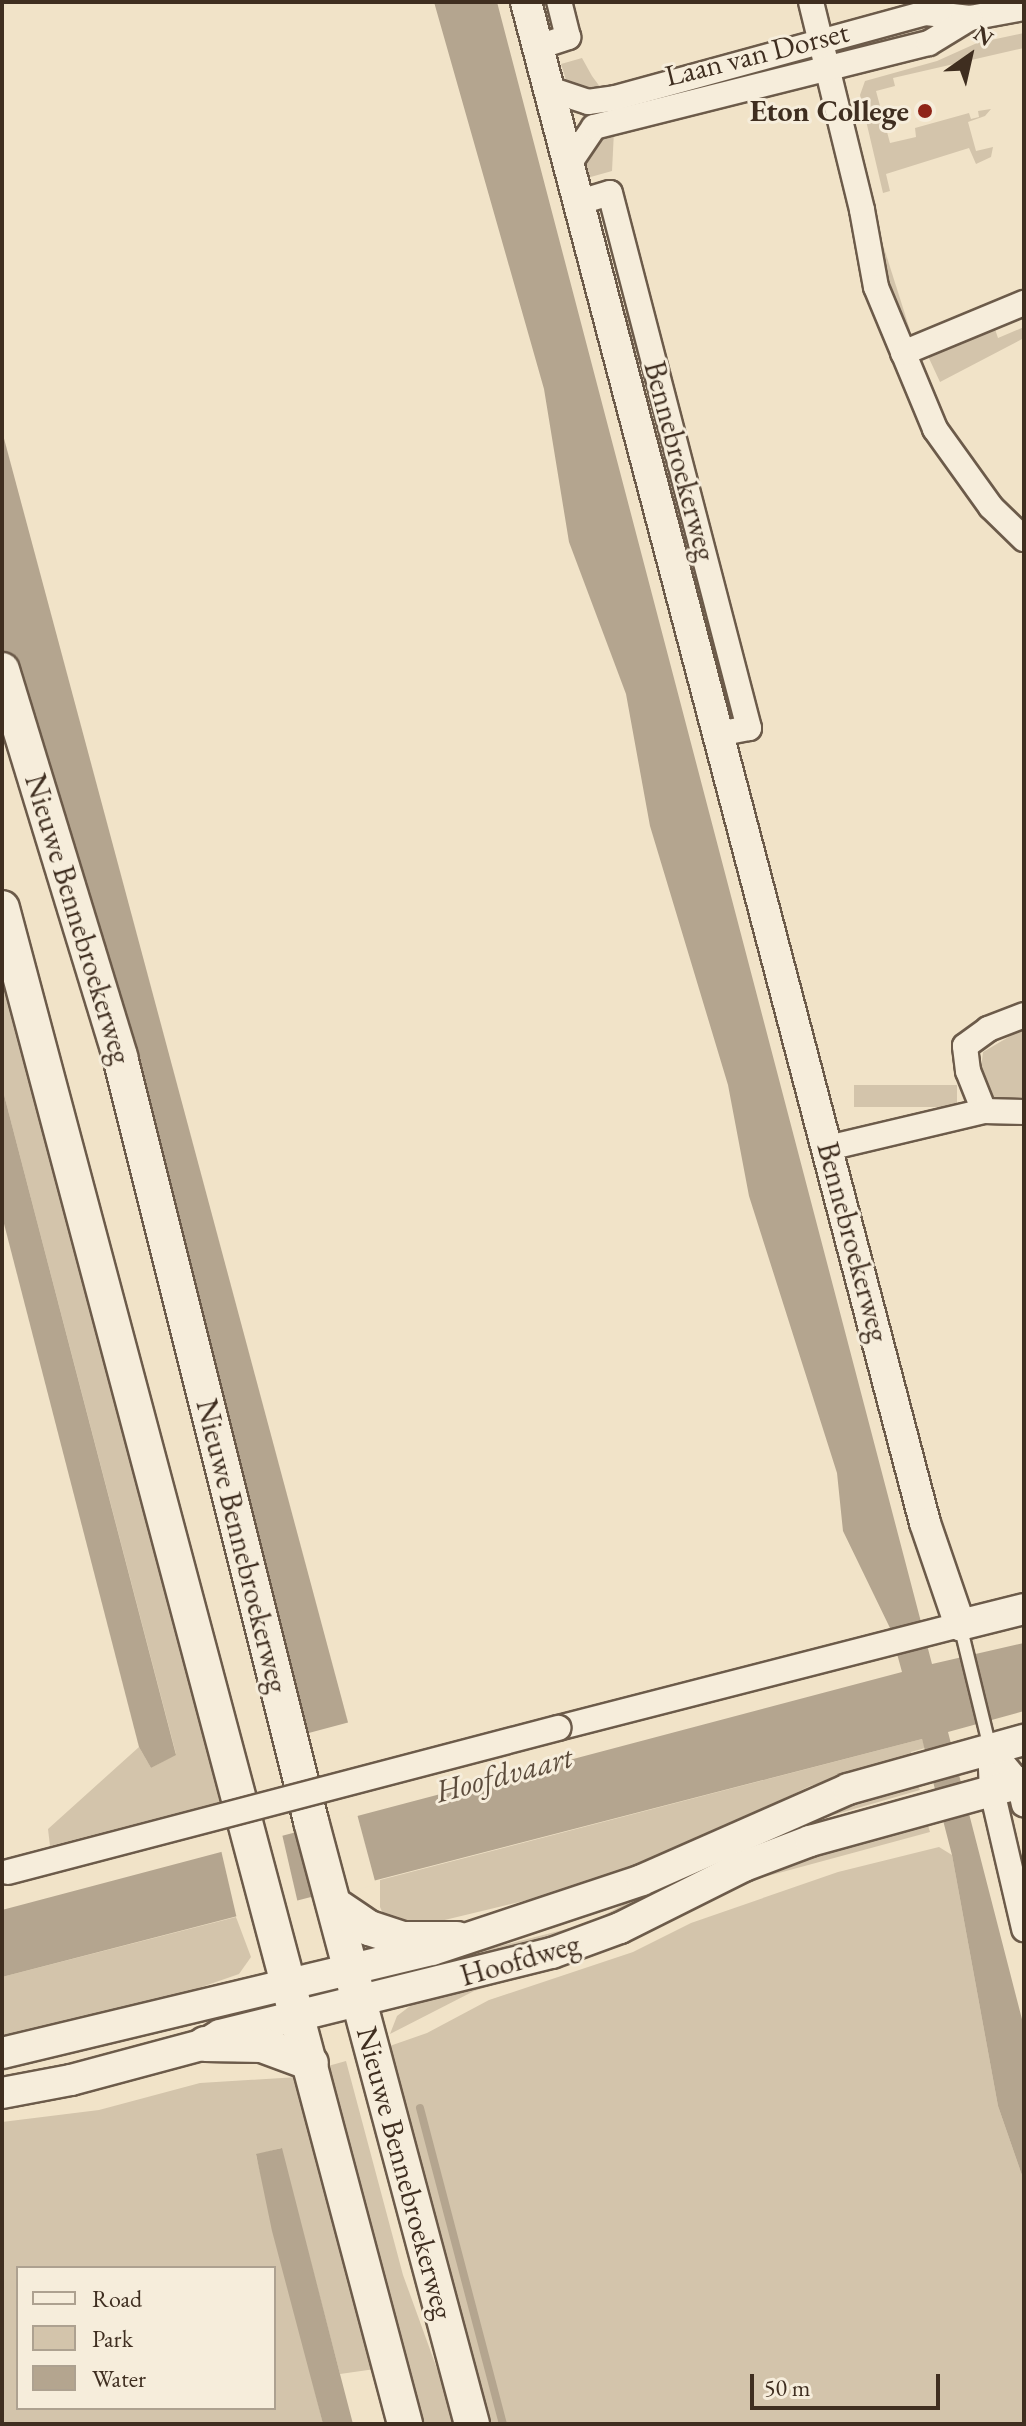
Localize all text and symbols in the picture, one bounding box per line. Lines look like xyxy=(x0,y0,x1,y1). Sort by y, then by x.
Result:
street label: Laan van Dorset xyxy=(661,14,853,94)
north arrow xyxy=(930,16,1010,96)
text: N xyxy=(968,19,999,53)
place label: Eton College xyxy=(750,93,909,129)
marker: Eton College xyxy=(916,102,934,120)
street label: Bennebroekerweg xyxy=(636,357,724,565)
street label: Nieuwe Bennebroekerweg xyxy=(17,770,139,1068)
street label: Bennebroekerweg xyxy=(809,1138,897,1346)
street label: Nieuwe Bennebroekerweg xyxy=(188,1396,296,1696)
water label: Hoofdvaart xyxy=(431,1737,577,1811)
street label: Hoofdweg xyxy=(456,1926,584,1994)
street label: Nieuwe Bennebroekerweg xyxy=(349,2023,461,2323)
legend xyxy=(16,2266,276,2410)
text: Road xyxy=(92,2283,142,2314)
text: Park xyxy=(92,2323,133,2354)
scale bar xyxy=(754,2358,944,2408)
text: Water xyxy=(92,2363,146,2394)
text: 50 m xyxy=(764,2372,811,2403)

